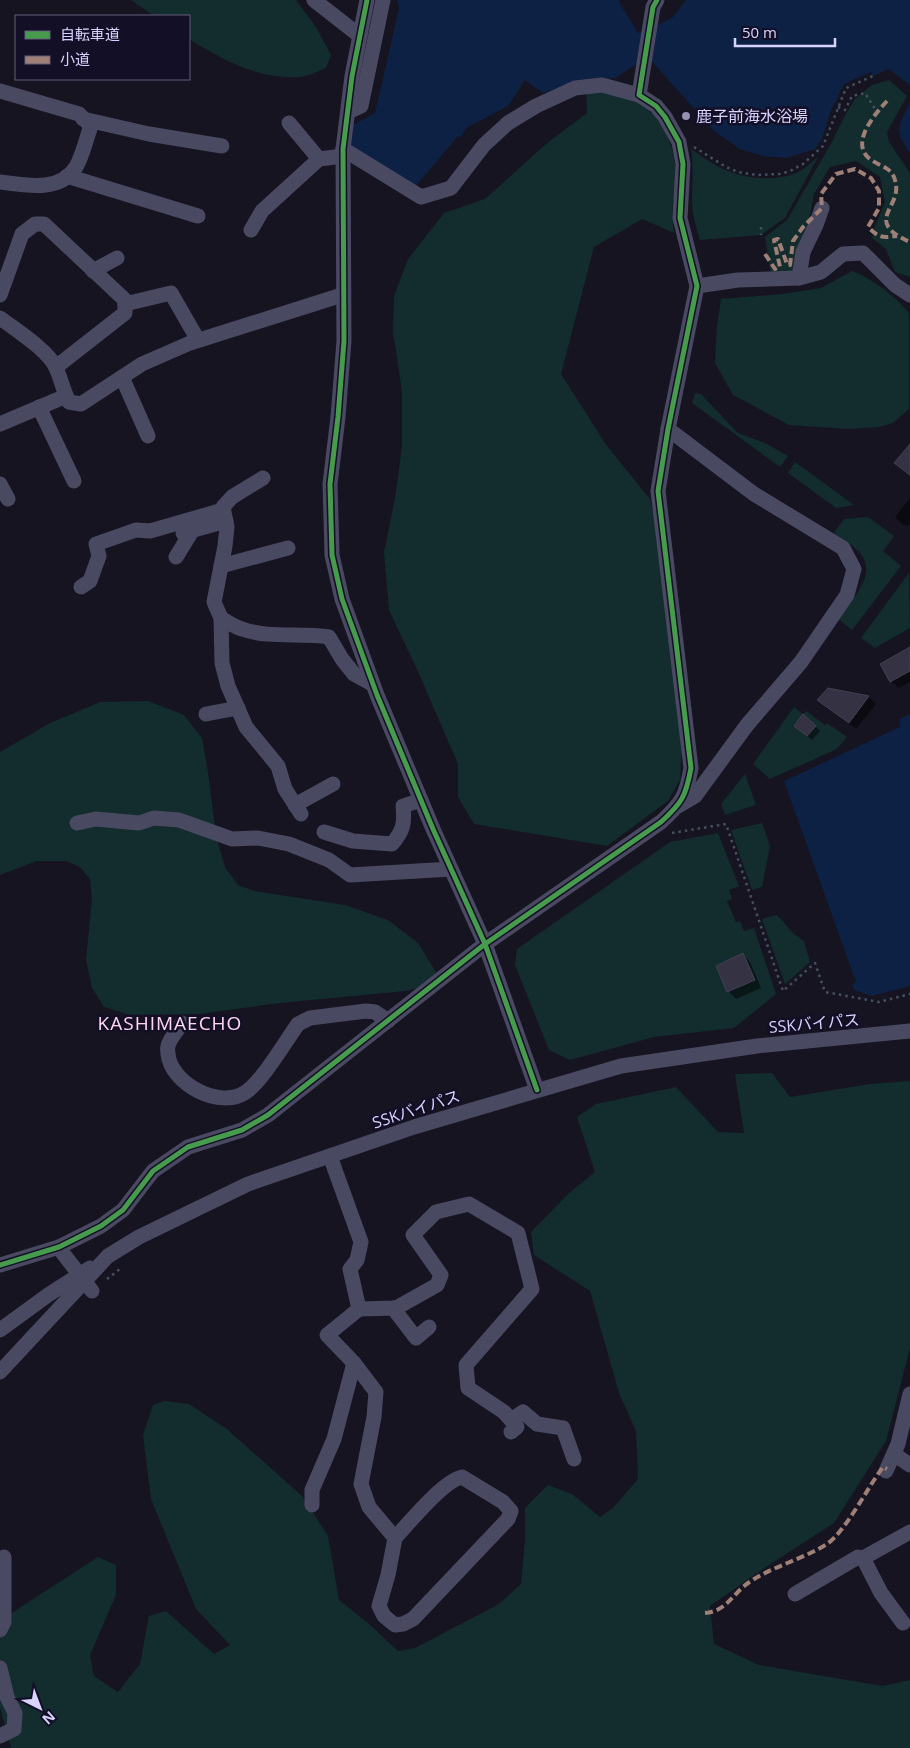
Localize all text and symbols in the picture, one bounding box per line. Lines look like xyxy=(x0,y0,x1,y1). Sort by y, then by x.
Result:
legend xyxy=(15,15,190,80)
scale bar xyxy=(735,15,835,47)
text: 50 m xyxy=(742,22,777,42)
text: 自転車道 xyxy=(60,24,120,44)
text: 小道 xyxy=(60,49,90,69)
place label: 鹿子前海水浴場 xyxy=(696,105,808,127)
marker: 鹿子前海水浴場 xyxy=(680,110,692,122)
street label: SSKバイパス xyxy=(768,1008,860,1038)
district label: KASHIMAECHO xyxy=(98,1010,242,1036)
street label: SSKバイパス xyxy=(369,1084,463,1134)
north arrow xyxy=(15,1683,65,1733)
text: N xyxy=(38,1707,60,1729)

